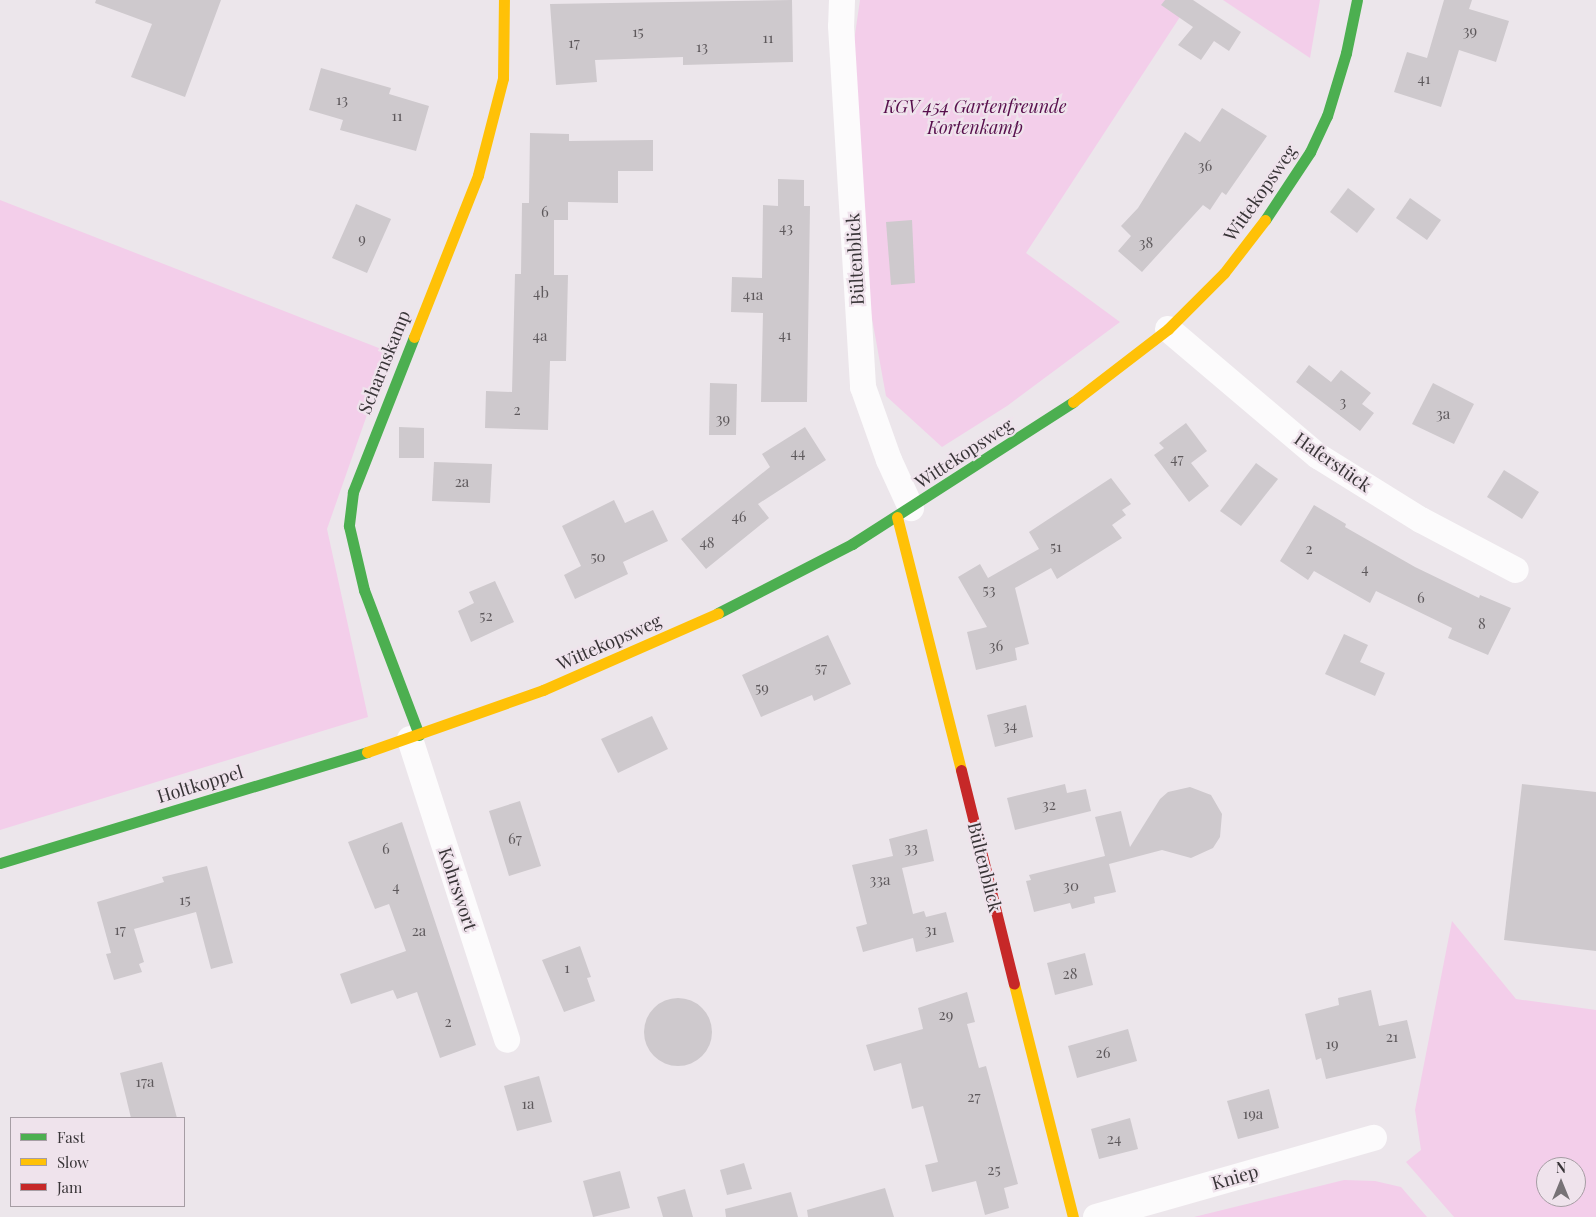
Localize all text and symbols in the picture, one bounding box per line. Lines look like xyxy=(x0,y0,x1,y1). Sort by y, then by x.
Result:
house number: 39 xyxy=(1463,22,1477,40)
house number: 15 xyxy=(632,23,644,41)
house number: 11 xyxy=(762,29,774,47)
house number: 17 xyxy=(568,34,580,52)
house number: 13 xyxy=(696,38,708,56)
house number: 41 xyxy=(1418,70,1430,88)
house number: 13 xyxy=(336,91,348,109)
park label: KGV 454 Gartenfreunde Kortenkamp xyxy=(883,96,1067,138)
house number: 11 xyxy=(391,107,403,125)
street label: Wittekopsweg xyxy=(1219,141,1301,245)
house number: 36 xyxy=(1198,157,1212,175)
house number: 6 xyxy=(541,203,549,221)
street label: Bültenblick xyxy=(842,212,868,306)
house number: 43 xyxy=(779,219,793,237)
house number: 9 xyxy=(358,230,366,248)
house number: 38 xyxy=(1139,234,1153,252)
house number: 4b xyxy=(533,284,549,302)
house number: 41a xyxy=(743,286,763,304)
street label: Scharnskamp xyxy=(353,307,415,417)
house number: 41 xyxy=(779,326,791,344)
house number: 4a xyxy=(533,327,547,345)
house number: 3 xyxy=(1340,393,1346,411)
house number: 2 xyxy=(513,401,521,419)
house number: 3a xyxy=(1436,405,1450,423)
house number: 39 xyxy=(716,410,730,428)
street label: Wittekopsweg xyxy=(911,413,1017,493)
street label: Haferstück xyxy=(1290,428,1376,496)
house number: 44 xyxy=(791,444,805,462)
house number: 47 xyxy=(1170,450,1184,468)
house number: 2a xyxy=(455,473,469,491)
house number: 46 xyxy=(731,508,747,526)
house number: 48 xyxy=(699,534,715,552)
house number: 51 xyxy=(1050,538,1062,556)
house number: 2 xyxy=(1305,540,1313,558)
house number: 50 xyxy=(590,548,606,566)
house number: 4 xyxy=(1361,560,1369,578)
house number: 53 xyxy=(983,581,995,599)
house number: 6 xyxy=(1417,589,1425,607)
house number: 52 xyxy=(479,607,493,625)
street label: Wittekopsweg xyxy=(553,609,665,675)
house number: 8 xyxy=(1478,615,1486,633)
house number: 36 xyxy=(989,637,1003,655)
house number: 57 xyxy=(815,659,827,677)
house number: 59 xyxy=(755,679,769,697)
house number: 34 xyxy=(1003,717,1017,735)
street label: Holtkoppel xyxy=(154,761,246,807)
house number: 32 xyxy=(1042,796,1056,814)
street label: Bültenblick xyxy=(963,820,1007,914)
house number: 67 xyxy=(508,830,522,848)
house number: 33 xyxy=(904,839,918,857)
house number: 6 xyxy=(382,840,390,858)
street label: Kohrswort xyxy=(434,845,482,933)
house number: 33a xyxy=(870,871,890,889)
house number: 30 xyxy=(1063,877,1079,895)
house number: 4 xyxy=(392,878,400,896)
house number: 15 xyxy=(179,891,191,909)
house number: 17 xyxy=(114,921,126,939)
house number: 31 xyxy=(925,921,937,939)
house number: 2a xyxy=(412,922,426,940)
house number: 1 xyxy=(564,959,570,977)
house number: 28 xyxy=(1063,965,1077,983)
house number: 29 xyxy=(939,1006,953,1024)
house number: 2 xyxy=(444,1013,452,1031)
house number: 21 xyxy=(1386,1028,1398,1046)
house number: 19 xyxy=(1325,1035,1339,1053)
house number: 26 xyxy=(1096,1044,1110,1062)
house number: 17a xyxy=(135,1073,155,1091)
house number: 27 xyxy=(967,1088,981,1106)
house number: 1a xyxy=(521,1095,535,1113)
house number: 19a xyxy=(1243,1105,1263,1123)
legend xyxy=(10,1117,185,1207)
text: Fast xyxy=(57,1127,85,1147)
house number: 24 xyxy=(1107,1130,1121,1148)
text: Slow xyxy=(57,1152,89,1172)
north arrow xyxy=(1536,1157,1586,1207)
text: N xyxy=(1556,1158,1566,1177)
street label: Kniep xyxy=(1209,1160,1261,1194)
house number: 25 xyxy=(987,1161,1001,1179)
text: Jam xyxy=(57,1177,82,1197)

